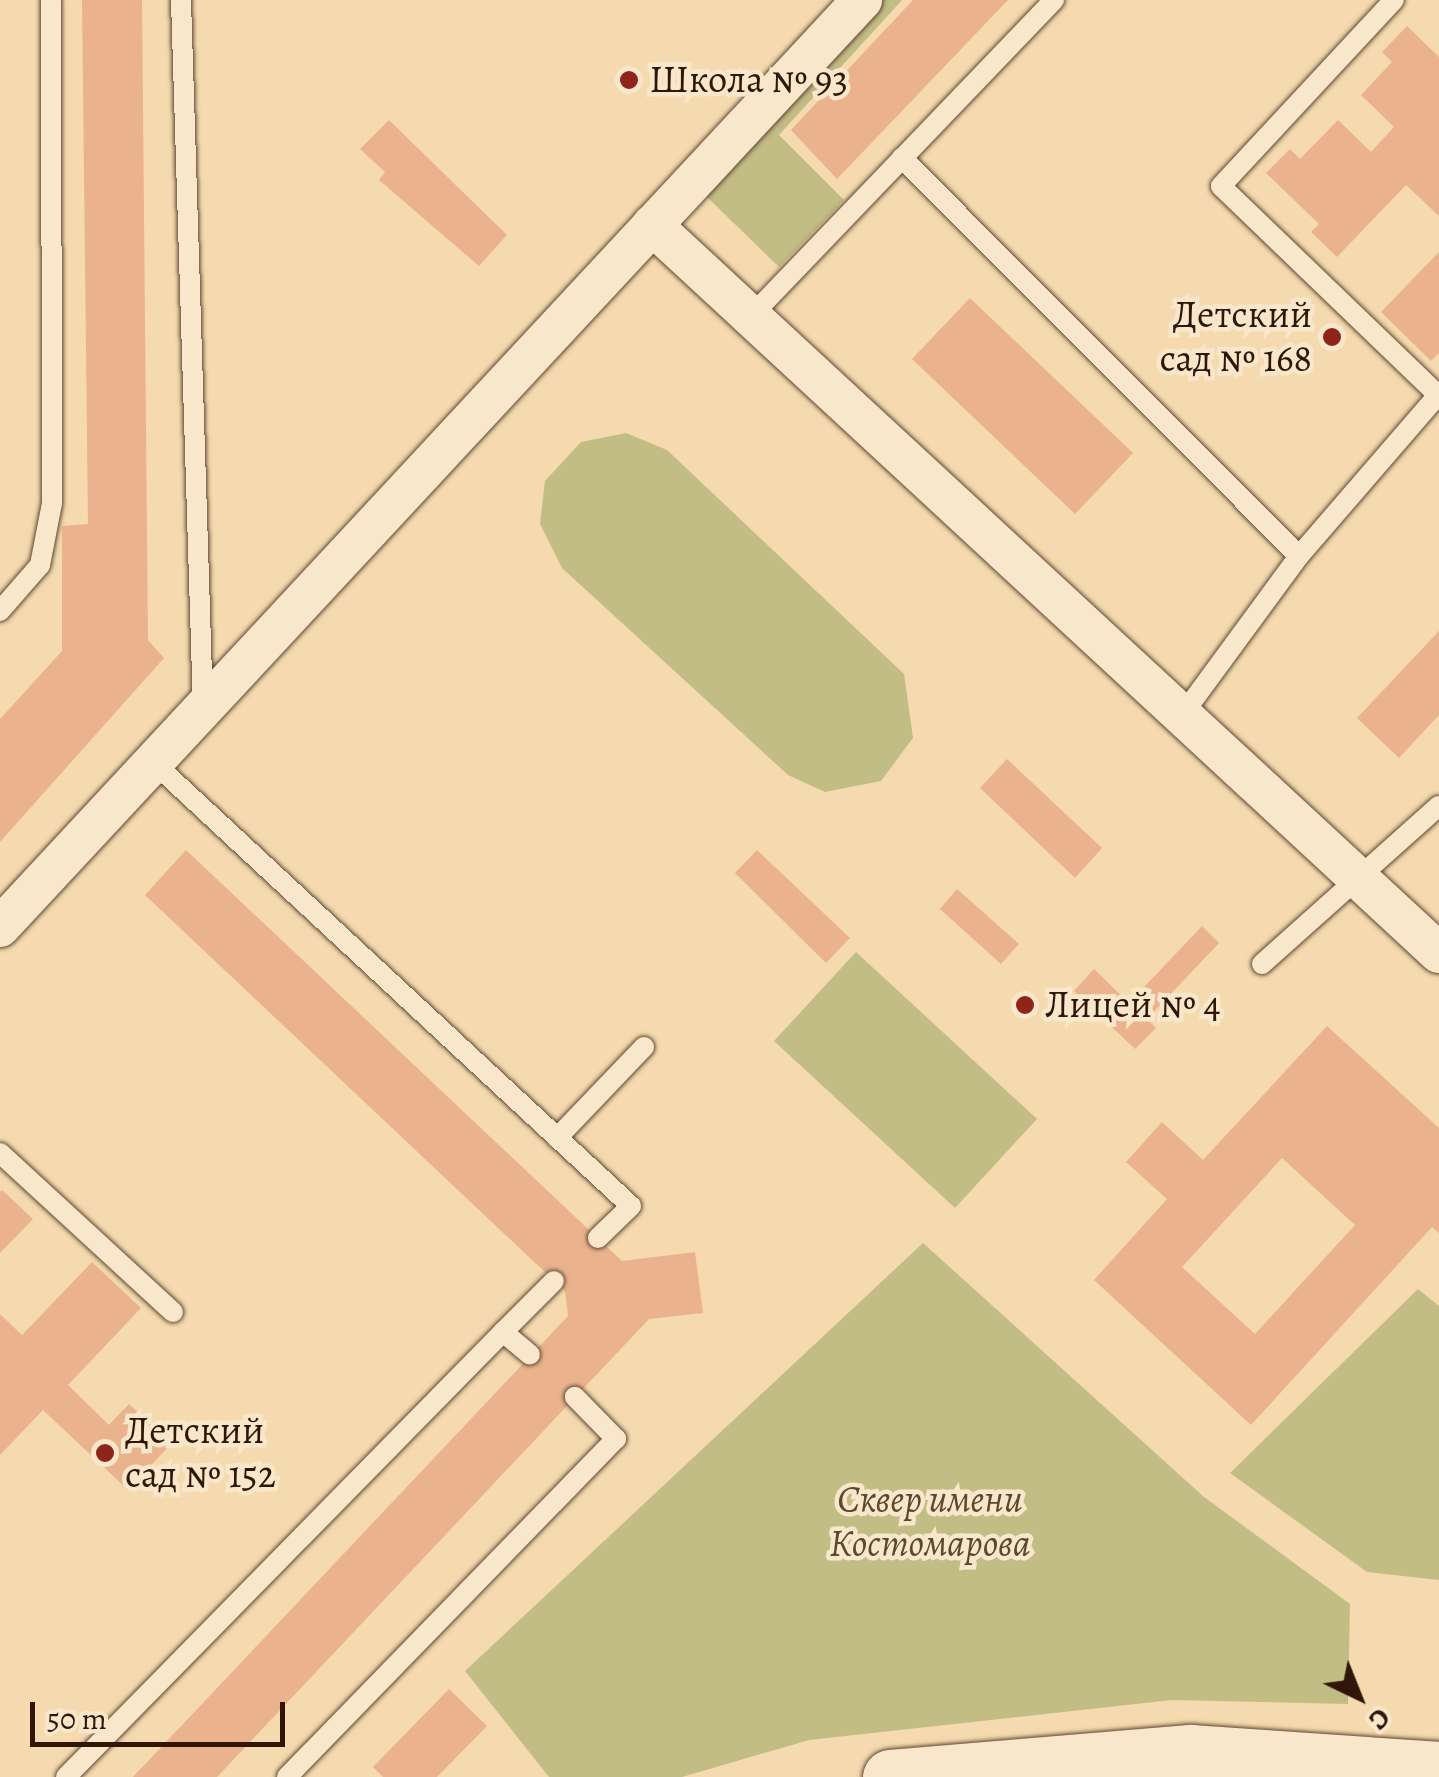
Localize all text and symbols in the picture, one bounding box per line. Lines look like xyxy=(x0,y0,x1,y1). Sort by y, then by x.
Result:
place label: Школа № 93 xyxy=(649,57,848,103)
marker: Школа № 93 xyxy=(618,69,640,91)
place label: Детский сад № 168 xyxy=(1160,292,1312,382)
marker: Детский сад № 168 xyxy=(1321,326,1343,348)
place label: Лицей № 4 xyxy=(1045,982,1221,1028)
marker: Лицей № 4 xyxy=(1014,994,1036,1016)
place label: Детский сад № 152 xyxy=(125,1408,276,1498)
marker: Детский сад № 152 xyxy=(94,1442,116,1464)
park label: Сквер имени Костомарова xyxy=(829,1477,1031,1566)
north arrow xyxy=(1309,1647,1409,1747)
scale bar xyxy=(35,1682,290,1744)
text: 50 m xyxy=(47,1699,107,1739)
text: С xyxy=(1360,1699,1399,1739)

